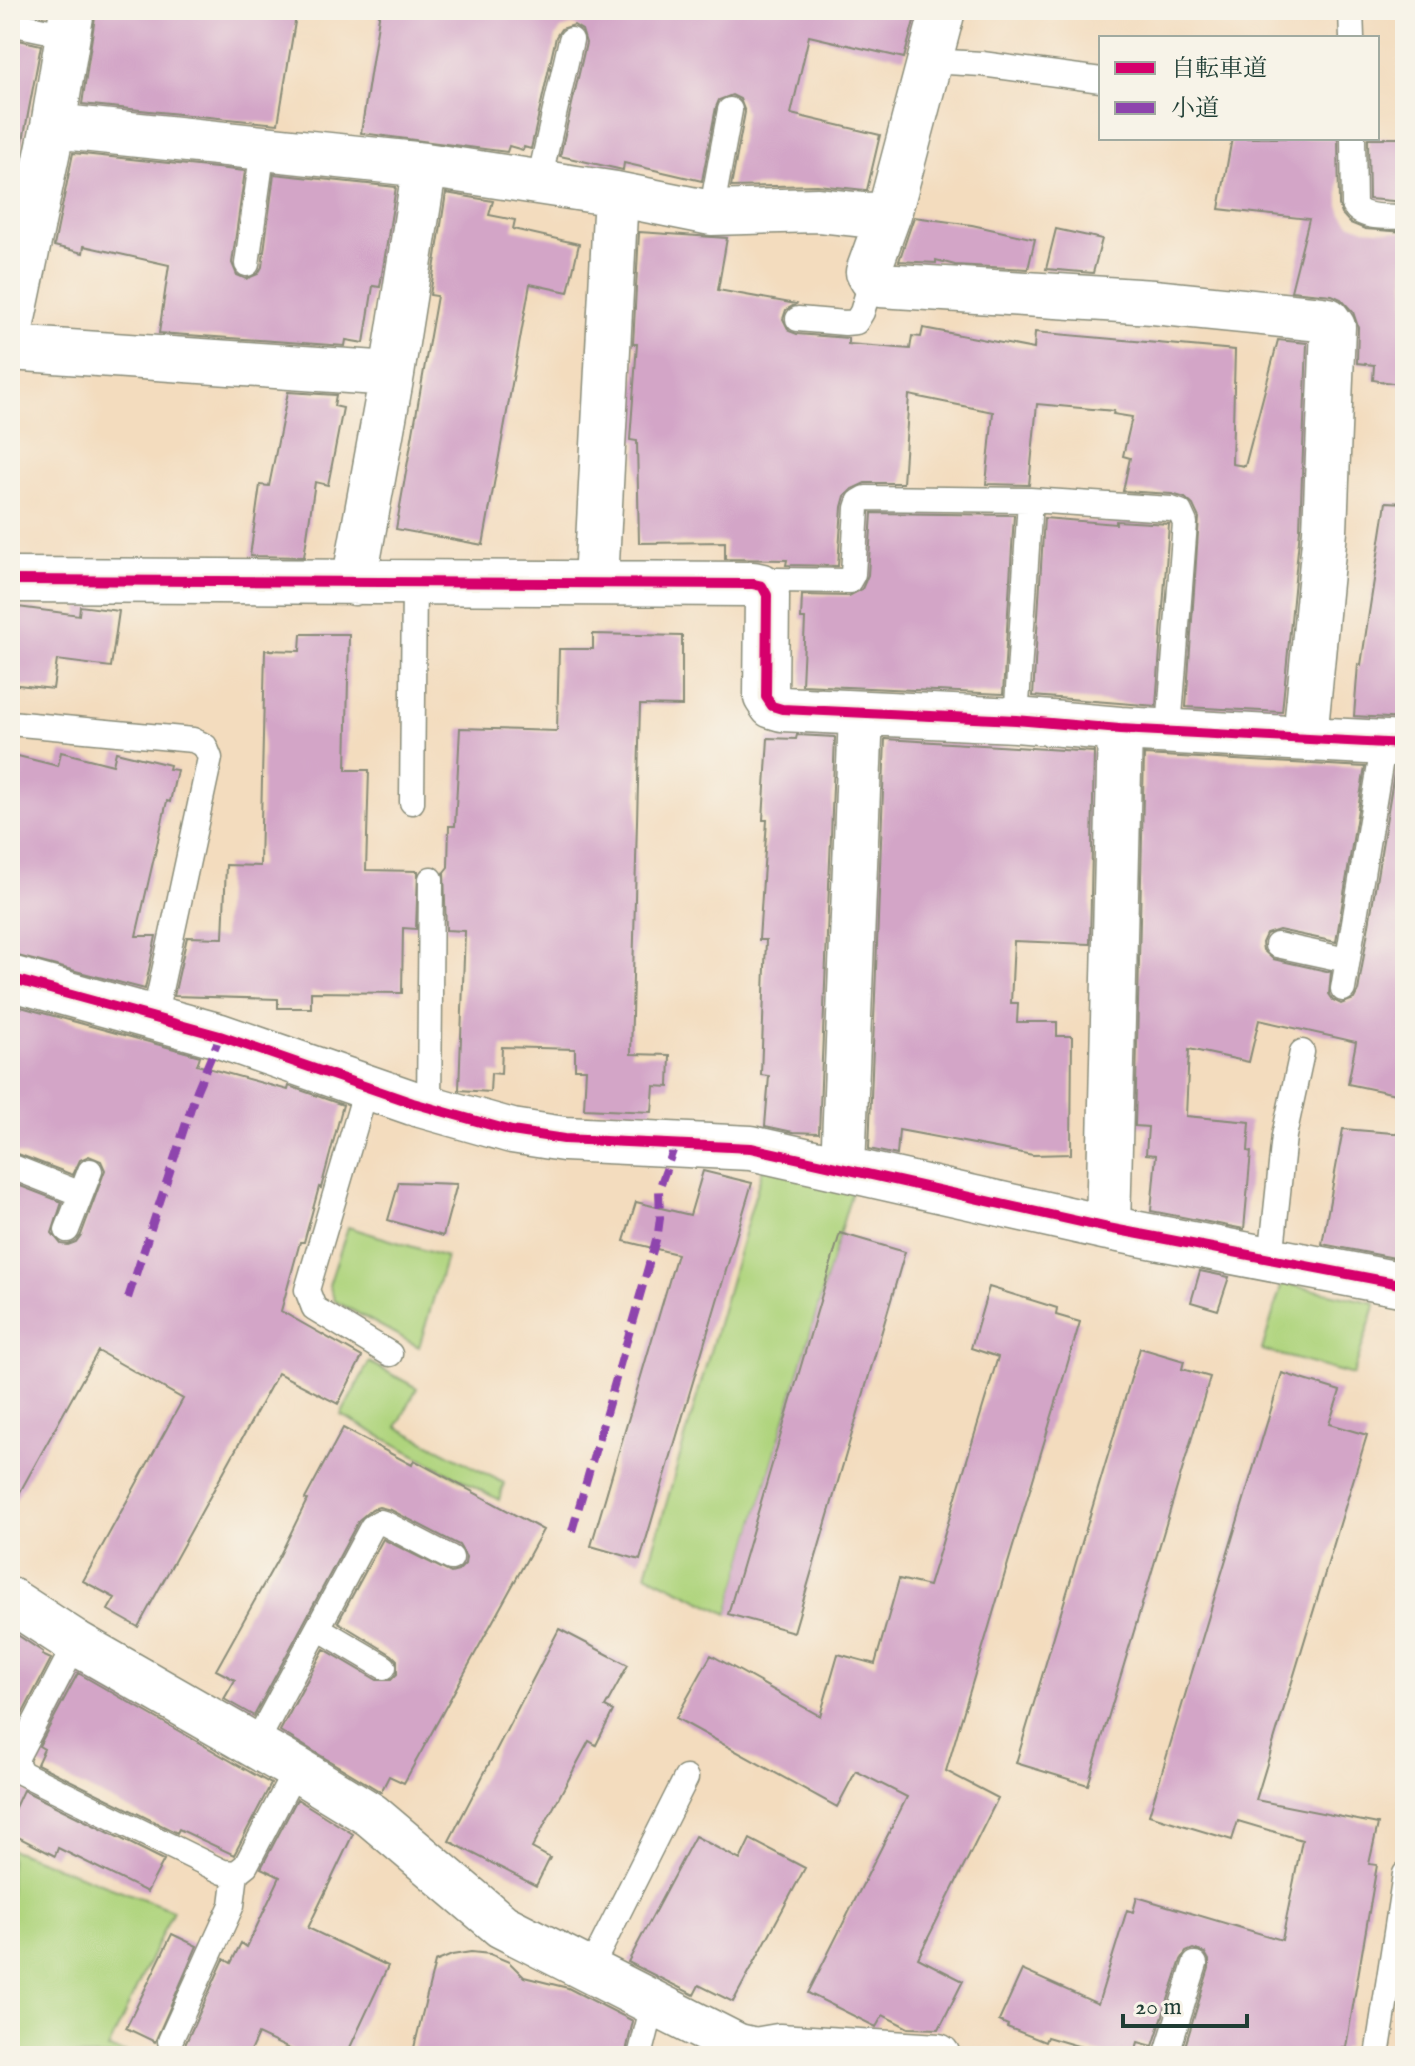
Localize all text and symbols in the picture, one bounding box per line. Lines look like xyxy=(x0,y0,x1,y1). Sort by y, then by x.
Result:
legend xyxy=(1099,36,1379,140)
text: 自転車道 xyxy=(1171,54,1267,85)
text: 小道 xyxy=(1171,94,1219,125)
scale bar xyxy=(1123,1978,1247,2028)
text: 20 m xyxy=(1135,1992,1182,2023)

